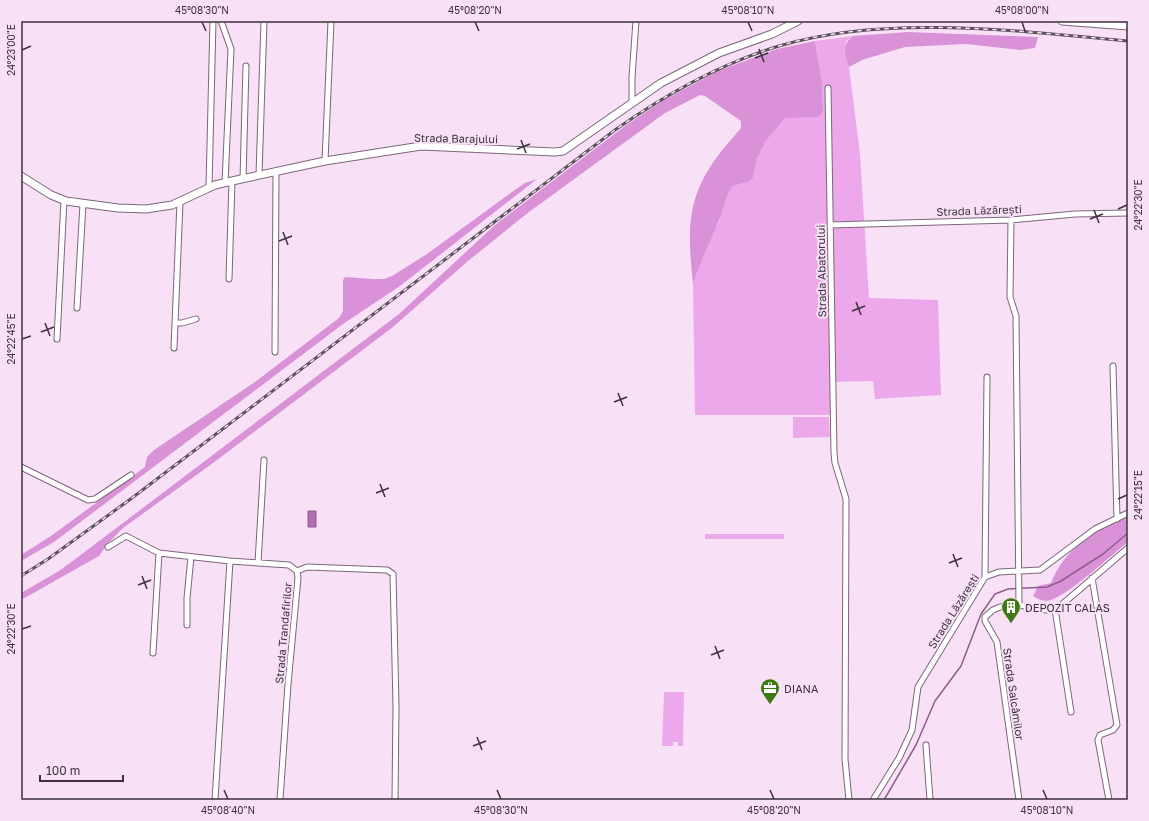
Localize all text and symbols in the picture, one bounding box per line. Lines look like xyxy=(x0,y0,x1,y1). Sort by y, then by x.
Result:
text: 45°08'30"N xyxy=(175,4,229,16)
text: 45°08'20"N xyxy=(448,4,502,16)
text: 45°08'10"N xyxy=(722,4,774,16)
text: 45°08'00"N xyxy=(995,4,1049,16)
text: 24°23'00"E xyxy=(5,24,17,76)
street label: Strada Barajului xyxy=(414,131,498,145)
text: 24°22'30"E xyxy=(1132,179,1144,231)
street label: Strada Lăzărești xyxy=(936,202,1022,219)
street label: Strada Abatorului xyxy=(814,225,828,317)
text: 24°22'45"E xyxy=(5,314,17,365)
text: 24°22'15"E xyxy=(1132,470,1144,520)
street label: Strada Lăzărești xyxy=(925,571,982,651)
street label: Strada Trandafirilor xyxy=(272,581,294,684)
building icon: DEPOZIT CALAS xyxy=(1000,596,1022,624)
place label: DEPOZIT CALAS xyxy=(1025,601,1110,614)
text: 24°22'30"E xyxy=(5,603,17,655)
street label: Strada Salcâmilor xyxy=(1001,647,1027,742)
office icon: DIANA xyxy=(759,677,781,705)
place label: DIANA xyxy=(784,682,819,695)
scale bar xyxy=(40,757,123,783)
text: 100 m xyxy=(46,763,80,778)
text: 45°08'40"N xyxy=(201,804,255,816)
text: 45°08'30"N xyxy=(474,804,528,816)
text: 45°08'20"N xyxy=(747,804,801,816)
text: 45°08'10"N xyxy=(1021,804,1073,816)

